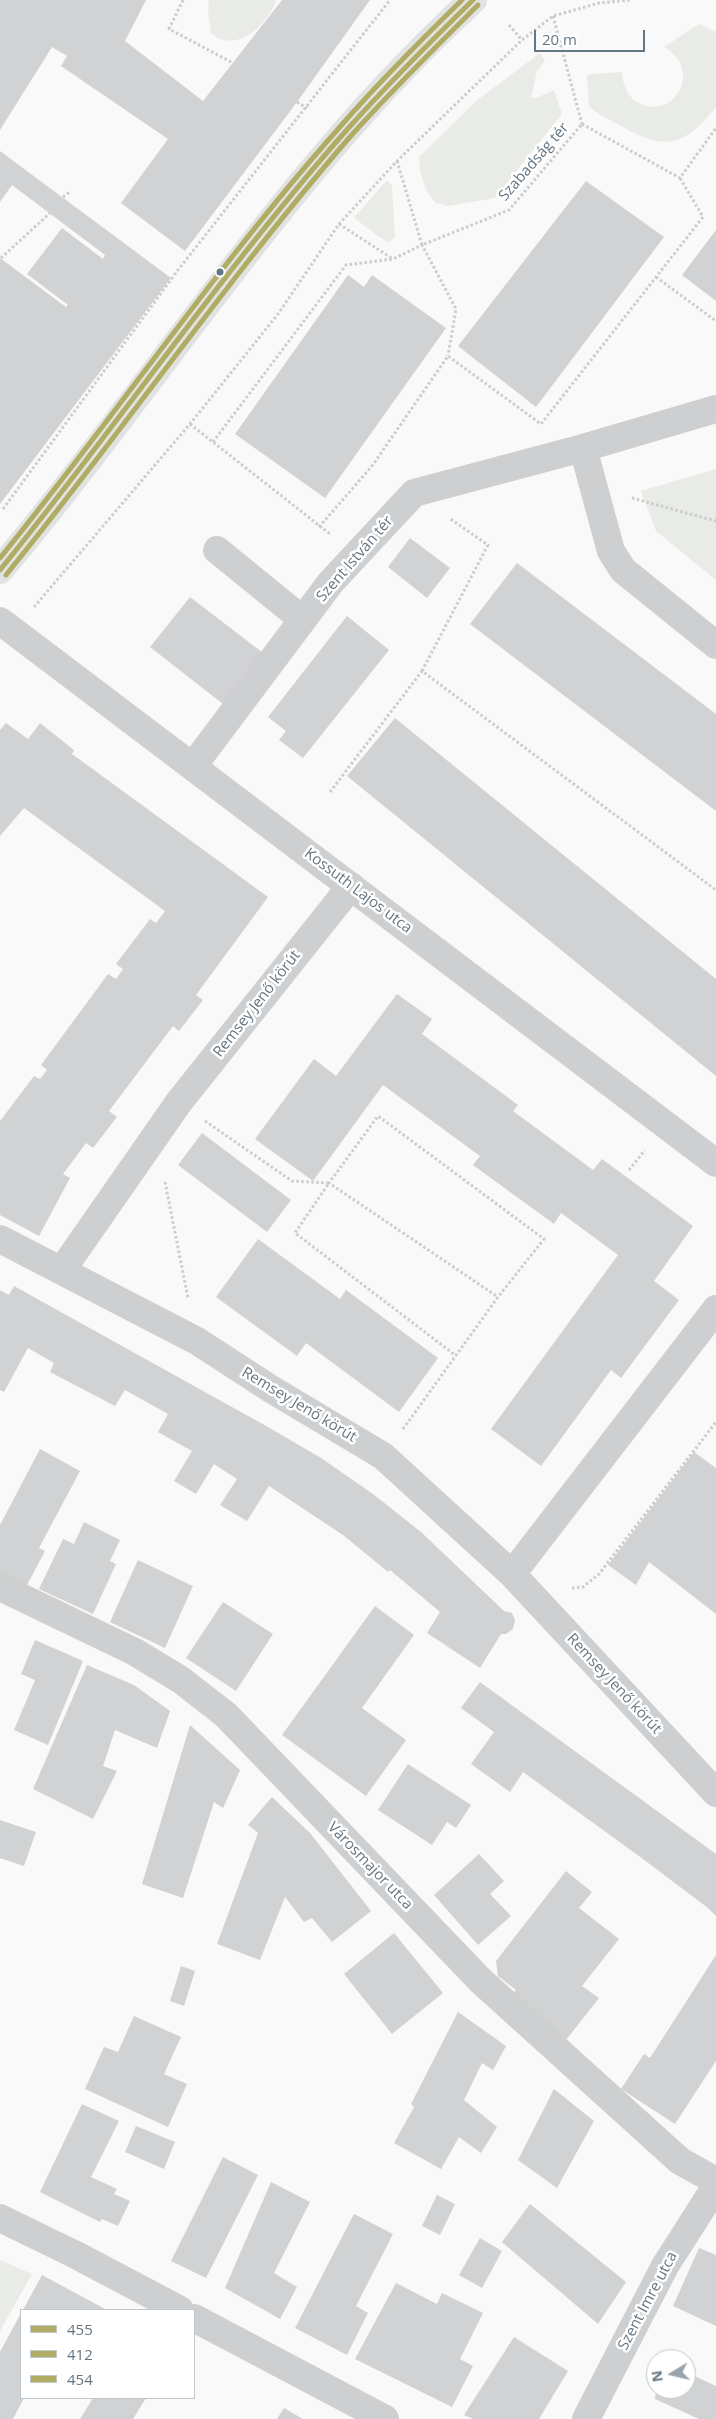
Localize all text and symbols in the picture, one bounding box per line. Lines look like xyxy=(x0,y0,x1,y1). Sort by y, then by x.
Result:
scale bar xyxy=(536,20,647,52)
text: 20 m xyxy=(542,29,577,49)
street label: Szabadság tér xyxy=(495,119,573,205)
unlabelled marker xyxy=(215,267,225,277)
street label: Szent István tér xyxy=(313,512,397,606)
street label: Kossuth Lajos utca xyxy=(301,845,415,937)
street label: Remsey Jenő körút xyxy=(210,947,304,1061)
street label: Remsey Jenő körút xyxy=(238,1364,360,1446)
street label: Remsey Jenő körút xyxy=(563,1630,665,1738)
street label: Városmajor utca xyxy=(324,1818,416,1914)
street label: Szent Imre utca xyxy=(615,2249,681,2353)
legend xyxy=(20,2309,195,2399)
text: 455 xyxy=(67,2319,93,2339)
text: 412 xyxy=(67,2344,93,2364)
north arrow xyxy=(646,2349,696,2399)
text: 454 xyxy=(67,2369,93,2389)
text: N xyxy=(646,2369,667,2383)

